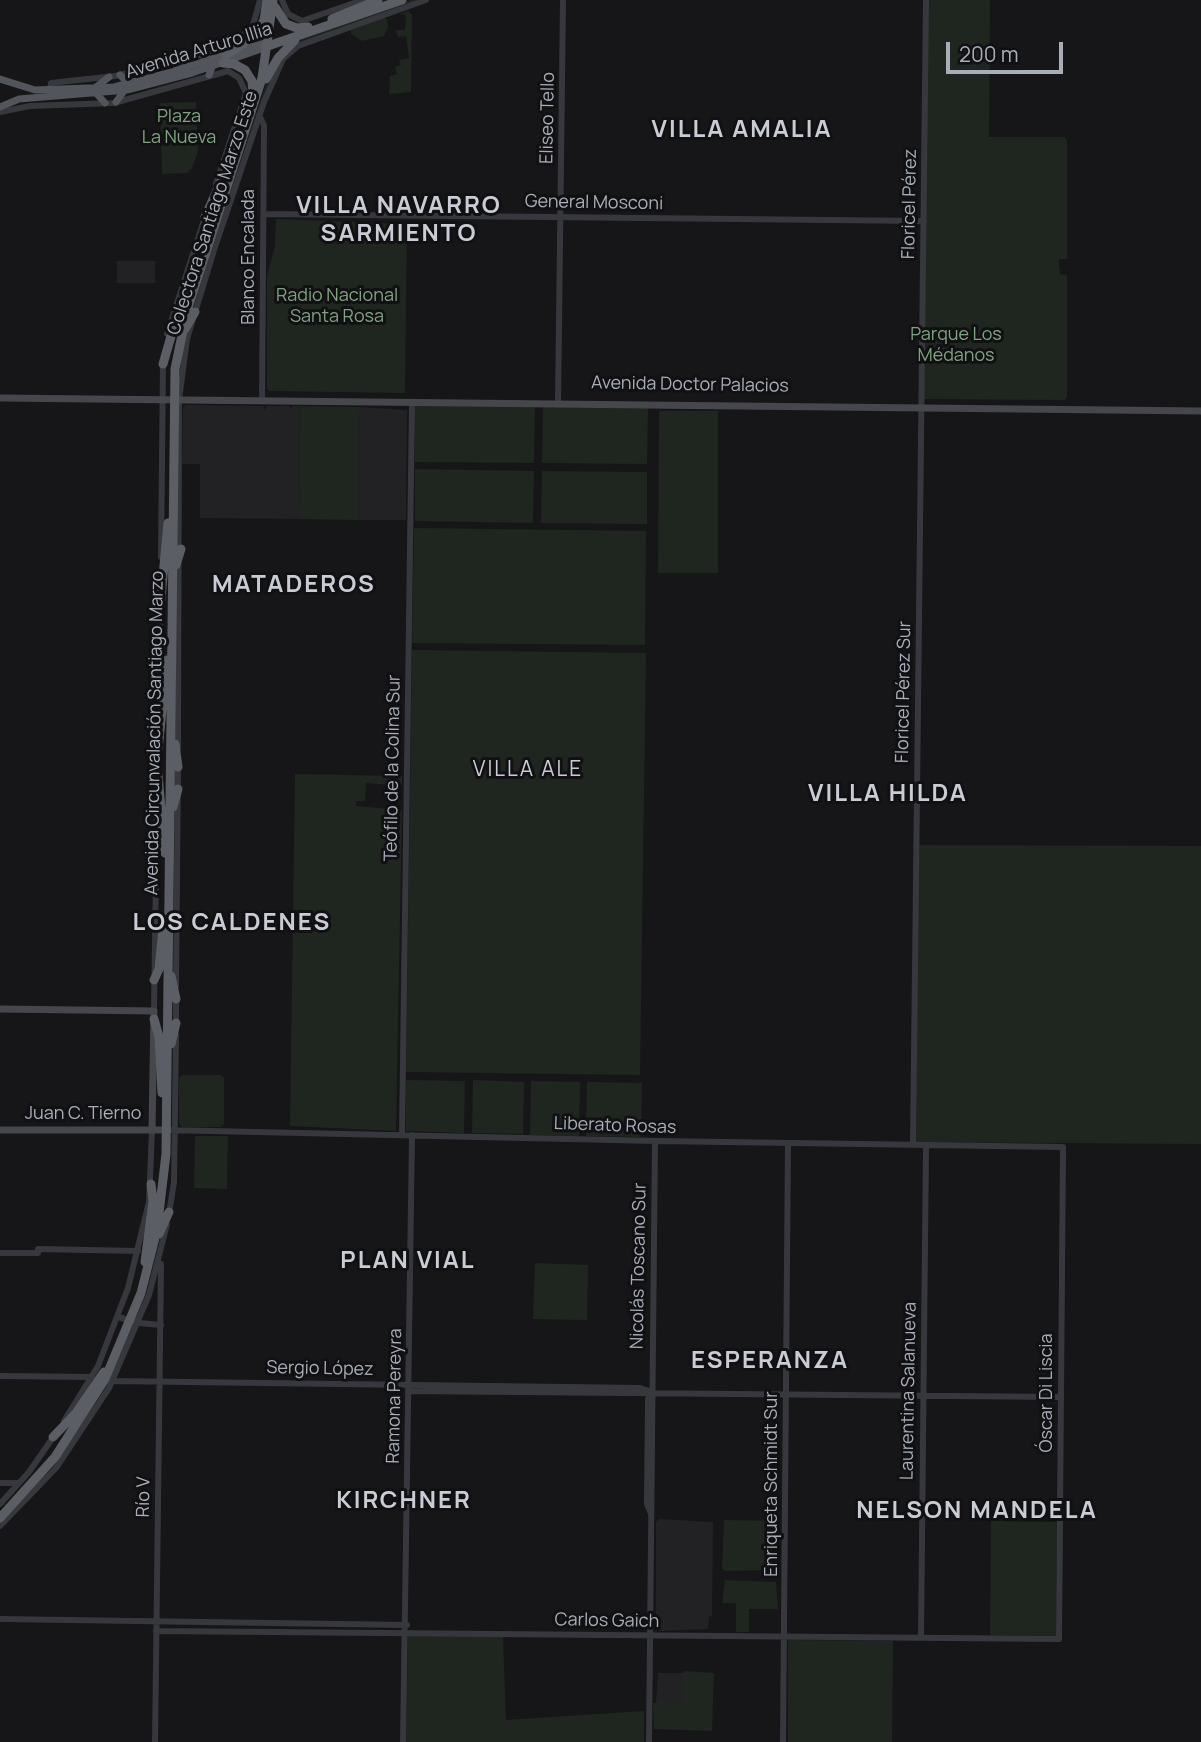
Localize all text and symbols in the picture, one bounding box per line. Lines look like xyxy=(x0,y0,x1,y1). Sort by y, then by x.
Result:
street label: Avenida Arturo Illia xyxy=(123,18,275,84)
scale bar xyxy=(949,28,1066,72)
text: 200 m xyxy=(959,40,1019,68)
street label: Eliseo Tello xyxy=(536,72,560,164)
street label: Colectora Santiago Marzo Este xyxy=(163,88,263,338)
park label: Plaza La Nueva xyxy=(142,106,216,148)
district label: VILLA AMALIA xyxy=(653,116,831,144)
street label: Floricel Pérez xyxy=(898,149,922,259)
street label: Blanco Encalada xyxy=(238,189,260,325)
street label: General Mosconi xyxy=(525,191,663,215)
district label: VILLA NAVARRO SARMIENTO xyxy=(298,192,500,248)
park label: Radio Nacional Santa Rosa xyxy=(276,285,398,328)
park label: Parque Los Médanos xyxy=(910,324,1002,366)
street label: Avenida Doctor Palacios xyxy=(591,372,789,398)
street label: Avenida Circunvalación Santiago Marzo xyxy=(141,571,169,895)
district label: MATADEROS xyxy=(213,571,375,599)
street label: Floricel Pérez Sur xyxy=(892,621,916,763)
street label: Teófilo de la Colina Sur xyxy=(381,674,405,862)
district label: VILLA ALE xyxy=(474,757,582,783)
district label: VILLA HILDA xyxy=(809,780,967,808)
district label: LOS CALDENES xyxy=(134,909,330,937)
street label: Juan C. Tierno xyxy=(25,1103,141,1125)
street label: Liberato Rosas xyxy=(553,1113,677,1139)
street label: Nicolás Toscano Sur xyxy=(627,1183,651,1349)
district label: PLAN VIAL xyxy=(341,1247,475,1275)
street label: Laurentina Salanueva xyxy=(897,1302,921,1480)
street label: Ramona Pereyra xyxy=(383,1328,407,1464)
street label: Óscar Di Liscia xyxy=(1036,1333,1058,1453)
district label: ESPERANZA xyxy=(692,1347,848,1375)
street label: Sergio López xyxy=(266,1357,374,1381)
street label: Enriqueta Schmidt Sur xyxy=(761,1391,783,1577)
street label: Río V xyxy=(133,1476,155,1518)
district label: KIRCHNER xyxy=(337,1487,471,1515)
district label: NELSON MANDELA xyxy=(858,1497,1096,1525)
street label: Carlos Gaich xyxy=(554,1609,660,1633)

